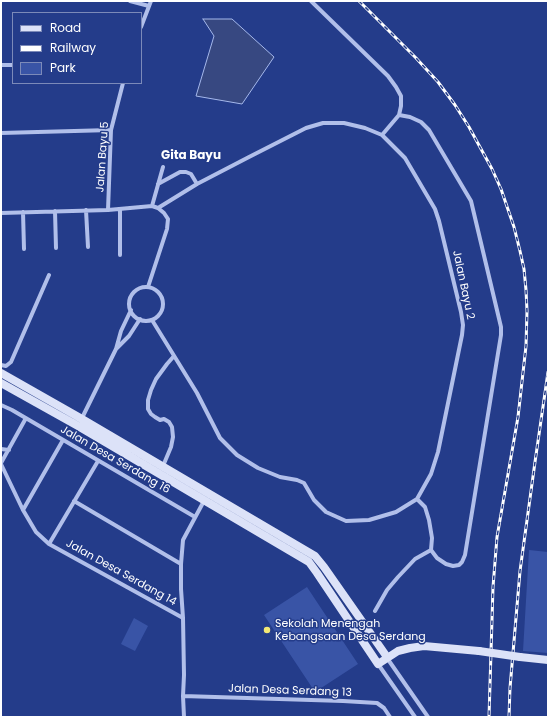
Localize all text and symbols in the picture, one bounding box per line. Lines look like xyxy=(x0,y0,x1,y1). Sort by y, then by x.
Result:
legend xyxy=(12,12,142,84)
text: Road xyxy=(50,19,81,36)
text: Railway xyxy=(50,39,96,56)
text: Park xyxy=(50,59,76,76)
street label: Jalan Bayu 5 xyxy=(94,121,112,193)
district label: Gita Bayu xyxy=(161,149,221,163)
street label: Jalan Bayu 2 xyxy=(449,249,477,321)
street label: Jalan Desa Serdang 16 xyxy=(58,423,172,497)
street label: Jalan Desa Serdang 14 xyxy=(63,537,179,609)
place label: Sekolah Menengah Kebangsaan Desa Serdang xyxy=(275,617,426,643)
marker: Sekolah Menengah Kebangsaan Desa Serdang xyxy=(262,625,272,635)
street label: Jalan Desa Serdang 13 xyxy=(228,682,352,700)

